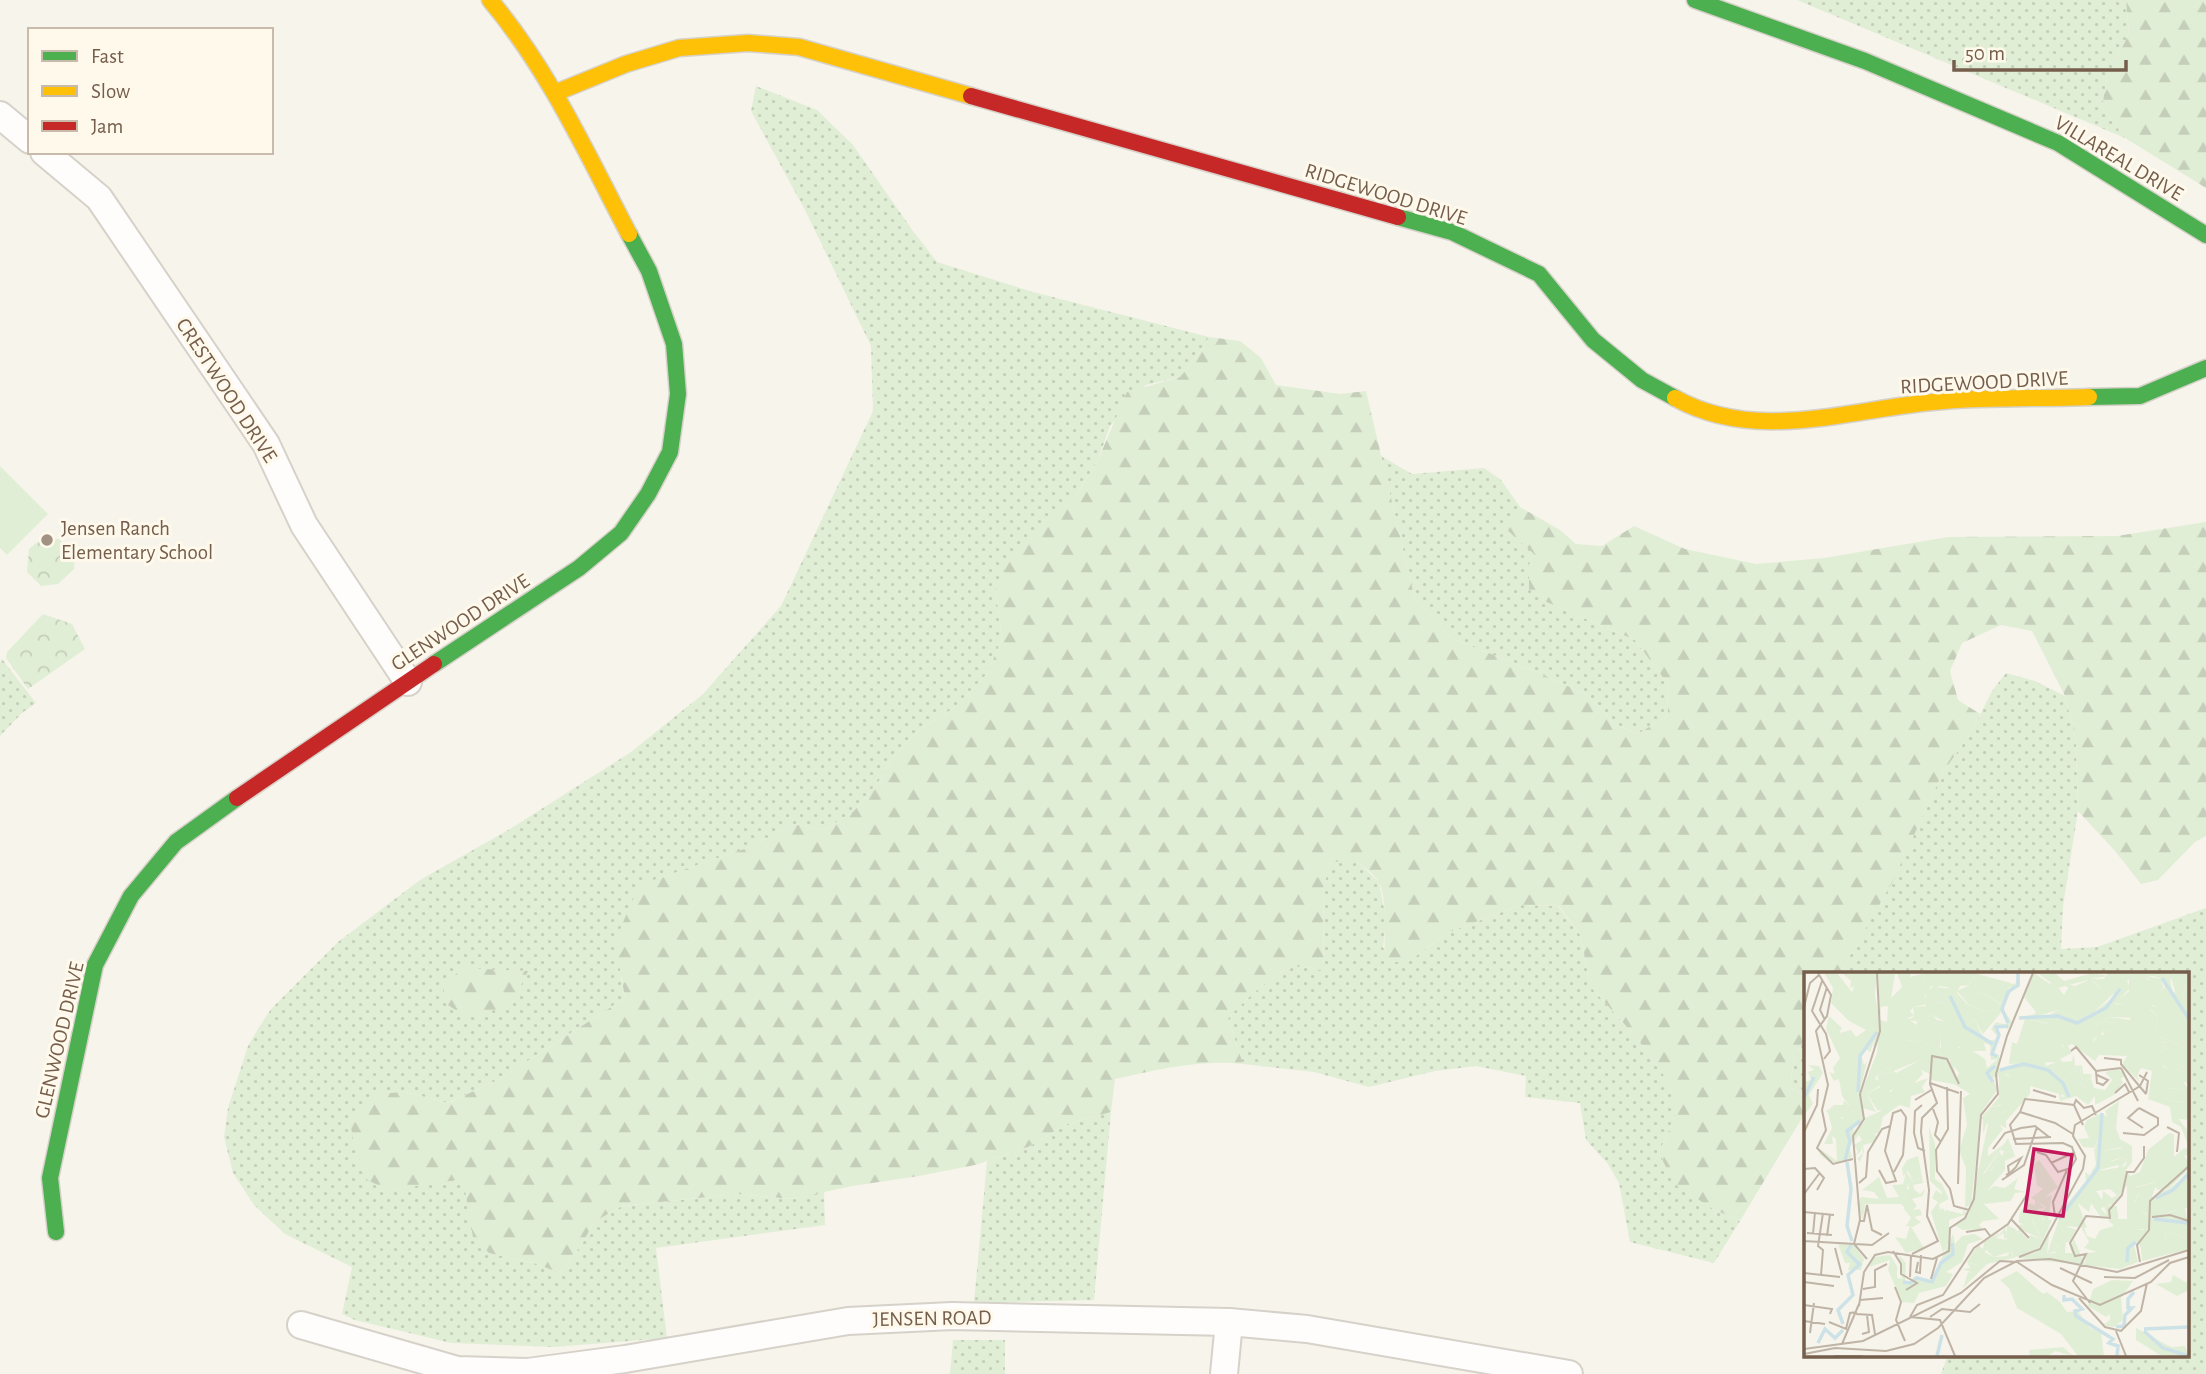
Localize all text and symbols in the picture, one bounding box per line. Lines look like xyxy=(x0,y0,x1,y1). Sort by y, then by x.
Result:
legend xyxy=(28,28,273,154)
scale bar xyxy=(1954,28,2126,72)
text: 50 m xyxy=(1965,43,2005,64)
text: Fast xyxy=(91,46,124,67)
text: Slow xyxy=(91,81,130,102)
street label: VILLAREAL DRIVE xyxy=(2051,112,2187,205)
text: Jam xyxy=(91,116,123,137)
street label: RIDGEWOOD DRIVE xyxy=(1302,160,1469,229)
street label: CRESTWOOD DRIVE xyxy=(172,314,281,466)
street label: RIDGEWOOD DRIVE xyxy=(1900,368,2069,397)
place label: Jensen Ranch Elementary School xyxy=(61,518,213,563)
marker: Jensen Ranch Elementary School xyxy=(39,532,55,548)
street label: GLENWOOD DRIVE xyxy=(387,570,533,675)
street label: GLENWOOD DRIVE xyxy=(31,960,88,1120)
inset map xyxy=(1804,972,2188,1356)
street label: JENSEN ROAD xyxy=(872,1307,992,1330)

